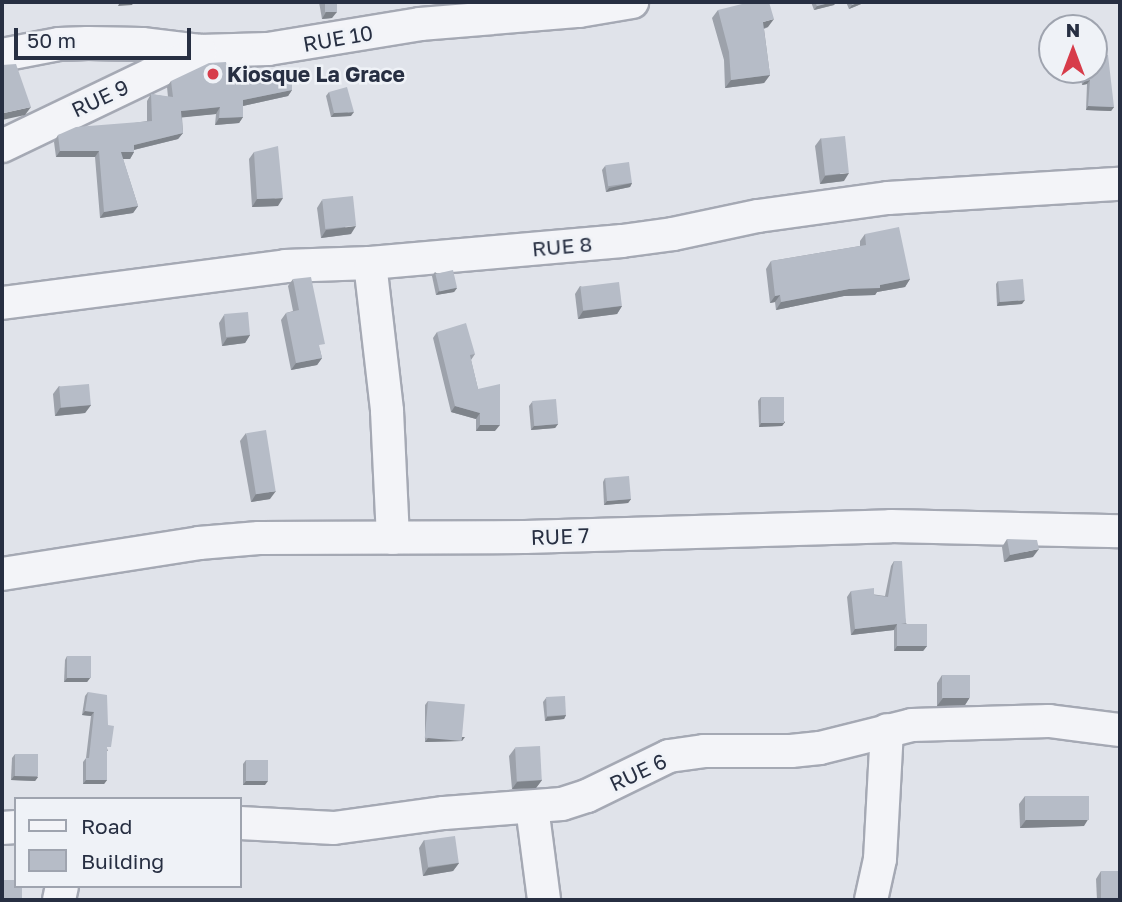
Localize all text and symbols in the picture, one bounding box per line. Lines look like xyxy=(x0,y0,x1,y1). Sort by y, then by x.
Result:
scale bar xyxy=(18,14,194,58)
north arrow xyxy=(1038,14,1108,84)
text: N xyxy=(1066,18,1080,41)
street label: RUE 10 xyxy=(301,19,375,57)
text: 50 m xyxy=(27,27,76,53)
place label: Kiosque La Grace xyxy=(227,61,405,87)
marker: Kiosque La Grace xyxy=(205,66,221,82)
street label: RUE 9 xyxy=(67,74,133,122)
street label: RUE 8 xyxy=(531,231,593,261)
street label: RUE 7 xyxy=(530,522,590,550)
street label: RUE 6 xyxy=(605,748,671,796)
legend xyxy=(14,797,242,888)
text: Road xyxy=(81,813,132,839)
text: Building xyxy=(81,848,164,874)

